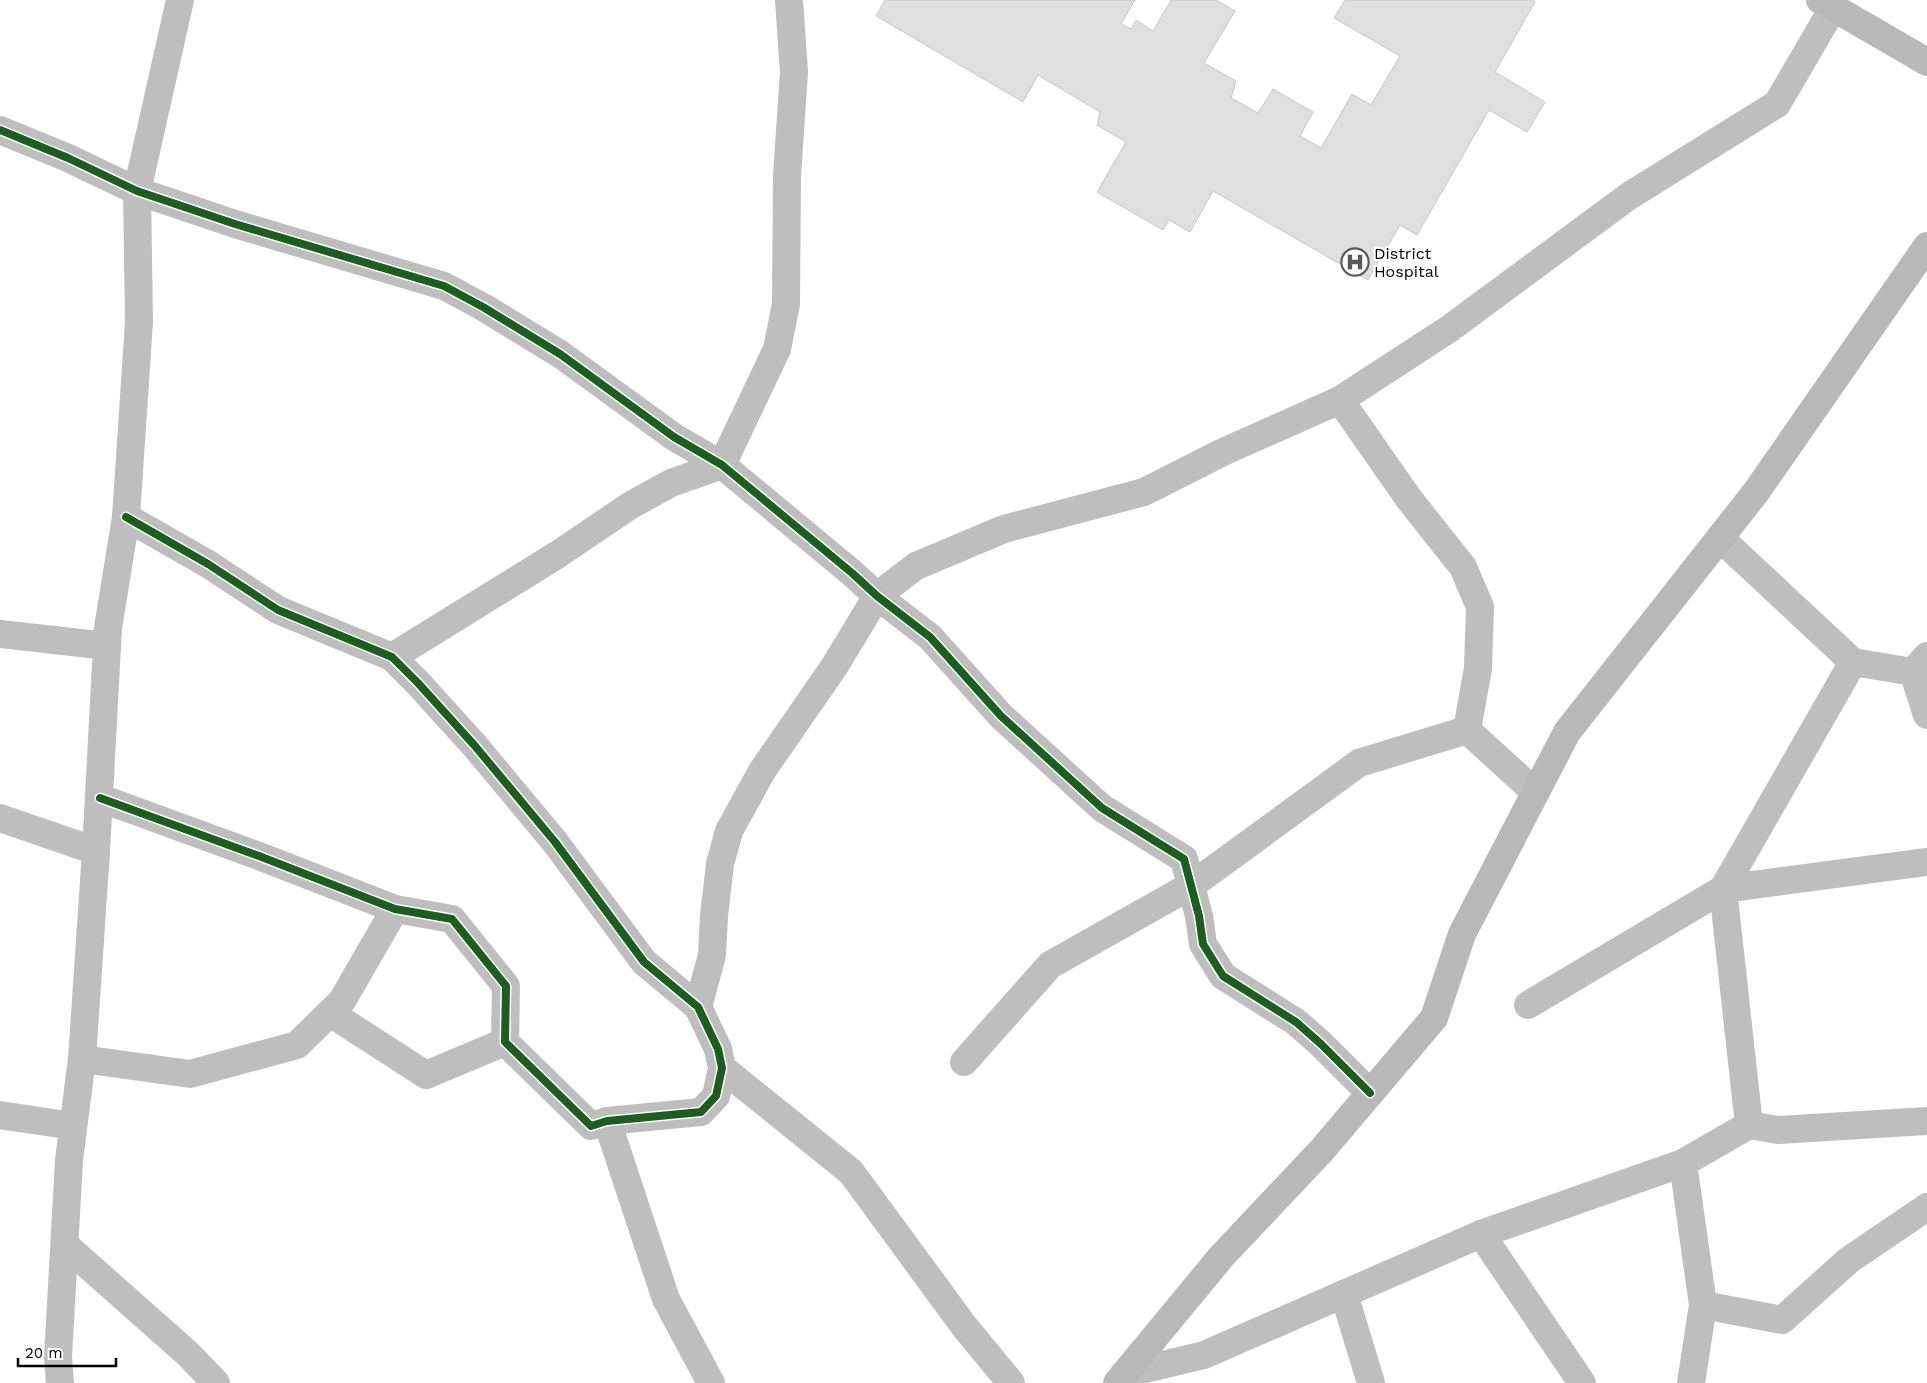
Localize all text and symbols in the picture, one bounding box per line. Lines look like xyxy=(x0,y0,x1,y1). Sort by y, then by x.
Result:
place label: District Hospital xyxy=(1374,244,1439,281)
hospital icon: District Hospital xyxy=(1340,247,1370,277)
scale bar xyxy=(18,1336,115,1368)
text: 20 m xyxy=(25,1344,63,1362)

